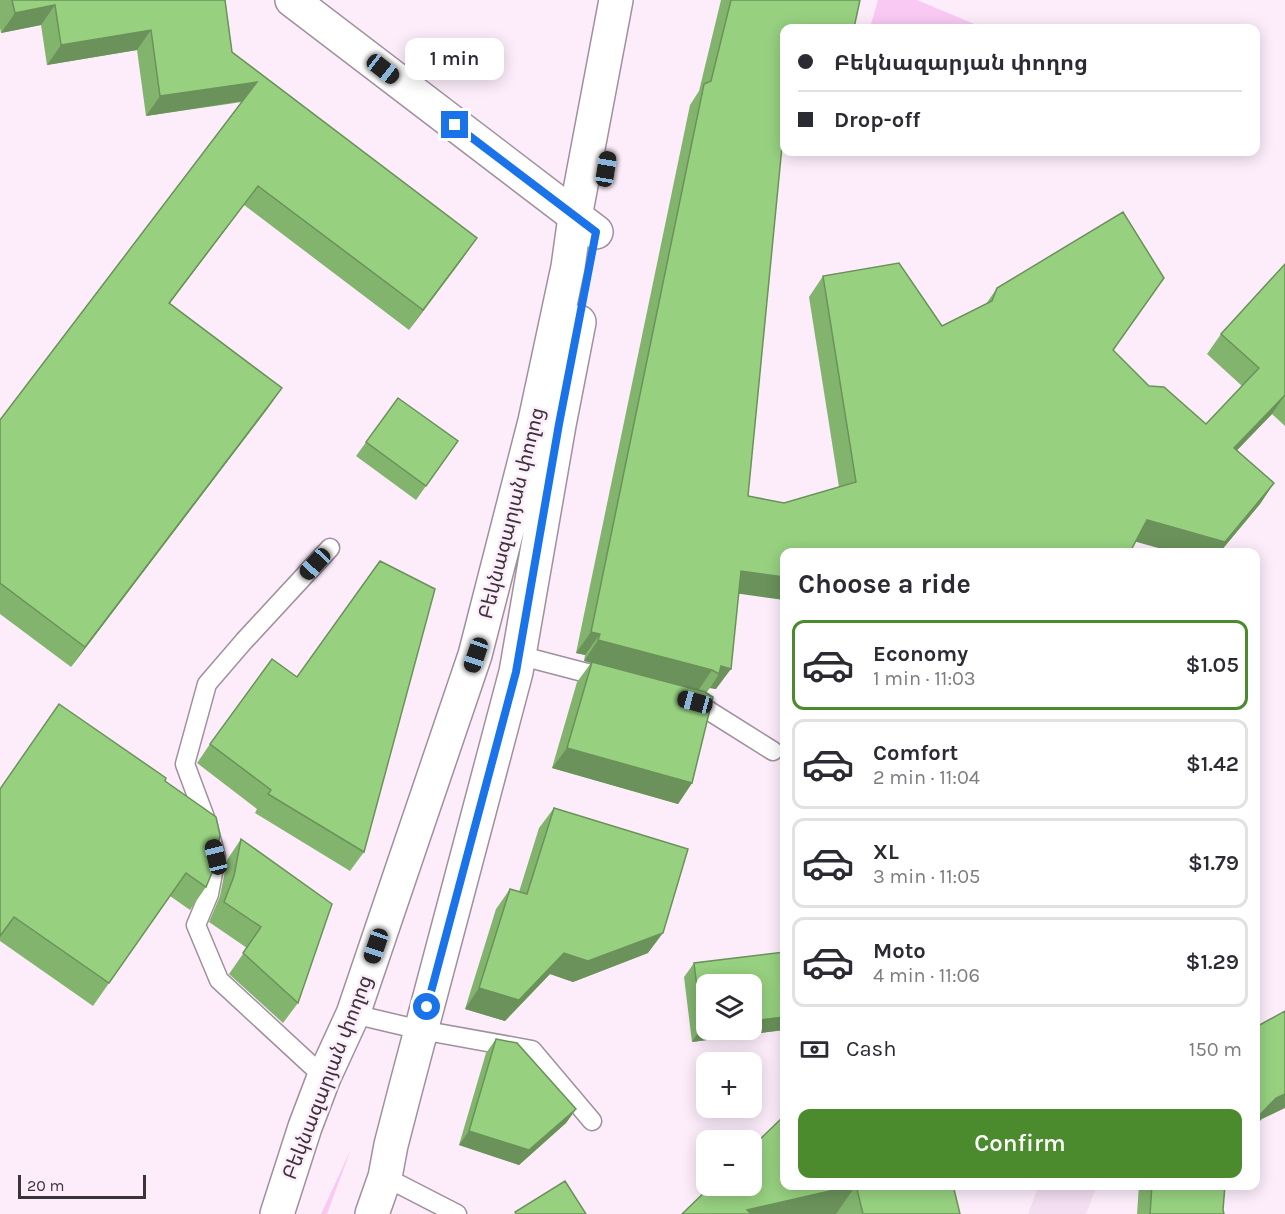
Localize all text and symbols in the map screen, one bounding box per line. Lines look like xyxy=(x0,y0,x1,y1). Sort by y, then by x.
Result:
callout: 1 min xyxy=(406,38,504,80)
text: 1 min xyxy=(430,47,479,70)
text: Բեկնազարյան փողոց xyxy=(834,50,1088,76)
car xyxy=(363,51,403,87)
text: Drop-off xyxy=(834,107,920,133)
route end xyxy=(441,111,468,138)
car xyxy=(594,150,618,188)
street label: Բեկնազարյան փողոց xyxy=(474,405,549,621)
car xyxy=(296,545,334,583)
text: Choose a ride xyxy=(798,568,971,600)
car xyxy=(462,635,490,675)
icon: car xyxy=(801,638,855,692)
text: Economy xyxy=(873,641,968,667)
text: $1.05 xyxy=(1186,652,1239,678)
text: 1 min · 11:03 xyxy=(873,667,976,690)
car xyxy=(675,689,715,715)
icon: car xyxy=(801,737,855,791)
text: Comfort xyxy=(873,740,958,766)
text: $1.42 xyxy=(1186,751,1239,777)
text: 2 min · 11:04 xyxy=(873,766,980,789)
icon: car xyxy=(801,836,855,890)
car xyxy=(203,837,229,877)
text: XL xyxy=(873,839,899,865)
text: $1.79 xyxy=(1188,850,1239,876)
text: 3 min · 11:05 xyxy=(873,865,980,888)
car xyxy=(362,926,390,966)
icon: car xyxy=(801,935,855,989)
text: Moto xyxy=(873,938,926,964)
text: $1.29 xyxy=(1186,949,1239,975)
text: 4 min · 11:06 xyxy=(873,964,980,987)
street label: Բեկնազարյան փողոց xyxy=(278,972,377,1183)
map controls xyxy=(696,974,762,1196)
button: layers xyxy=(696,974,762,1040)
route start xyxy=(413,993,440,1020)
icon: cash xyxy=(798,1033,831,1066)
text: Cash xyxy=(846,1036,896,1062)
text: 150 m xyxy=(1189,1038,1242,1061)
button: + xyxy=(696,1052,762,1118)
button: Confirm xyxy=(798,1109,1242,1178)
button: − xyxy=(696,1130,762,1196)
scale bar xyxy=(18,1172,146,1200)
text: 20 m xyxy=(27,1176,65,1195)

